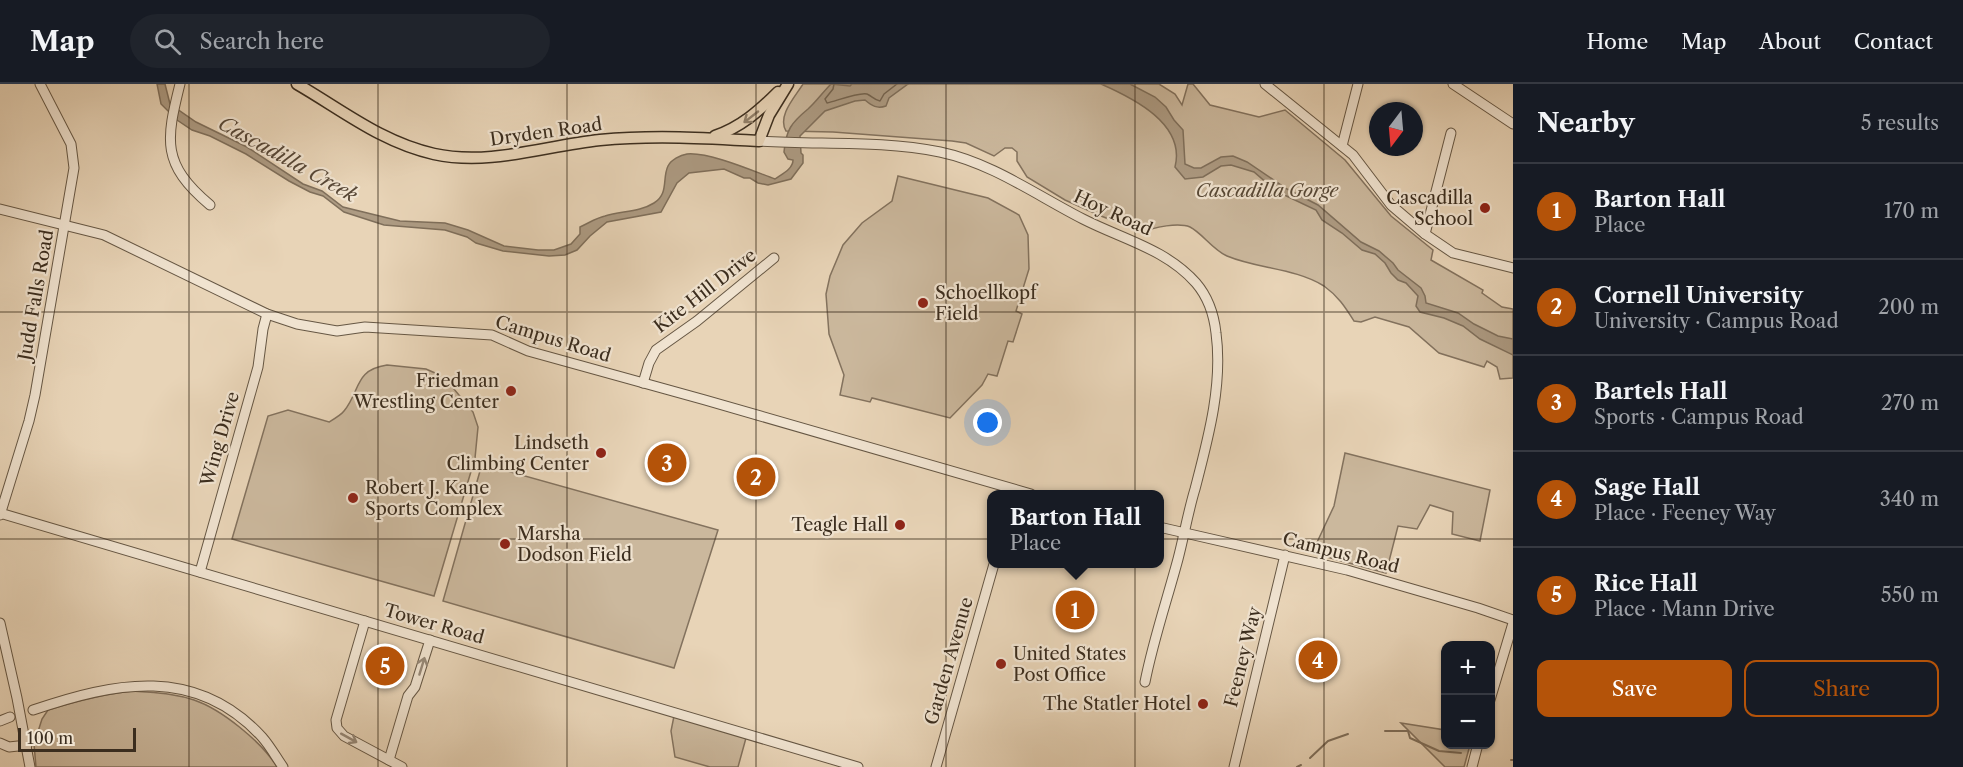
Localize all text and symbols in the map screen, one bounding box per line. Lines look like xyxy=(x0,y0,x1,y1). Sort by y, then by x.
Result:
search box xyxy=(130,14,550,68)
text: Map xyxy=(30,24,94,58)
icon: search xyxy=(151,25,184,58)
text: Search here xyxy=(199,28,324,55)
text: Home xyxy=(1587,29,1648,54)
text: Map xyxy=(1681,29,1726,54)
text: About xyxy=(1759,29,1821,54)
text: Contact xyxy=(1854,29,1933,54)
north arrow xyxy=(1369,102,1423,156)
text: Nearby xyxy=(1537,107,1635,139)
one-way arrow xyxy=(744,110,760,123)
water label: Cascadilla Creek xyxy=(214,111,362,207)
text: 5 results xyxy=(1861,111,1939,135)
street label: Dryden Road xyxy=(488,113,604,151)
park label: Cascadilla Gorge xyxy=(1196,180,1340,202)
street label: Hoy Road xyxy=(1070,185,1156,241)
text: Barton Hall xyxy=(1594,186,1725,213)
place label: Cascadilla School xyxy=(1386,187,1473,230)
text: 1 xyxy=(1552,199,1561,223)
text: 170 m xyxy=(1884,199,1939,223)
marker: Cascadilla School xyxy=(1478,201,1492,215)
text: Place xyxy=(1594,213,1645,237)
street label: Judd Falls Road xyxy=(13,228,58,365)
street label: Kite Hill Drive xyxy=(649,244,761,338)
place label: Schoellkopf Field xyxy=(935,282,1039,325)
text: Cornell University xyxy=(1594,282,1803,309)
text: 2 xyxy=(1551,295,1562,319)
text: 200 m xyxy=(1878,295,1939,319)
marker: Schoellkopf Field xyxy=(916,296,930,310)
text: University · Campus Road xyxy=(1594,309,1839,333)
street label: Campus Road xyxy=(493,311,613,367)
place label: Friedman Wrestling Center xyxy=(353,370,499,413)
text: Bartels Hall xyxy=(1594,378,1727,405)
marker: Friedman Wrestling Center xyxy=(504,384,518,398)
street label: Wing Drive xyxy=(196,389,244,490)
text: 3 xyxy=(1551,391,1562,415)
text: 270 m xyxy=(1881,391,1939,415)
text: Sports · Campus Road xyxy=(1594,405,1804,429)
your location xyxy=(973,408,1002,437)
place label: Lindseth Climbing Center xyxy=(446,432,589,475)
pin: 3 xyxy=(648,440,686,485)
marker: Lindseth Climbing Center xyxy=(594,446,608,460)
pin: 2 xyxy=(736,454,776,500)
text: Sage Hall xyxy=(1594,474,1700,501)
place label: Robert J. Kane Sports Complex xyxy=(365,477,503,520)
text: 4 xyxy=(1551,487,1562,511)
text: 340 m xyxy=(1880,487,1939,511)
popup xyxy=(987,490,1164,568)
marker: Robert J. Kane Sports Complex xyxy=(346,491,360,505)
text: Place · Feeney Way xyxy=(1594,501,1776,525)
text: Barton Hall xyxy=(1010,504,1141,531)
place label: Teagle Hall xyxy=(791,514,888,536)
marker: Teagle Hall xyxy=(893,518,907,532)
place label: Marsha Dodson Field xyxy=(517,523,632,566)
street label: Campus Road xyxy=(1280,528,1402,578)
text: Place xyxy=(1010,531,1061,555)
marker: Marsha Dodson Field xyxy=(498,537,512,551)
text: Rice Hall xyxy=(1594,570,1698,597)
text: 5 xyxy=(1551,583,1562,607)
text: 550 m xyxy=(1881,583,1939,607)
pin: 1 xyxy=(1056,588,1094,632)
street label: Garden Avenue xyxy=(920,595,978,727)
text: Place · Mann Drive xyxy=(1594,597,1775,621)
street label: Tower Road xyxy=(381,599,487,649)
street label: Feeney Way xyxy=(1220,604,1266,710)
pin: 4 xyxy=(1298,638,1338,682)
map controls xyxy=(1441,641,1495,749)
button: + xyxy=(1441,641,1495,695)
place label: United States Post Office xyxy=(1013,643,1126,686)
pin: 5 xyxy=(366,644,404,688)
one-way arrow xyxy=(417,657,428,676)
marker: United States Post Office xyxy=(994,657,1008,671)
button: Save xyxy=(1537,660,1732,717)
button: Share xyxy=(1744,660,1939,717)
place label: The Statler Hotel xyxy=(1043,693,1191,715)
button: − xyxy=(1441,695,1495,749)
marker: The Statler Hotel xyxy=(1196,697,1210,711)
scale bar xyxy=(18,725,136,752)
text: 100 m xyxy=(27,728,73,748)
one-way arrow xyxy=(340,733,358,744)

